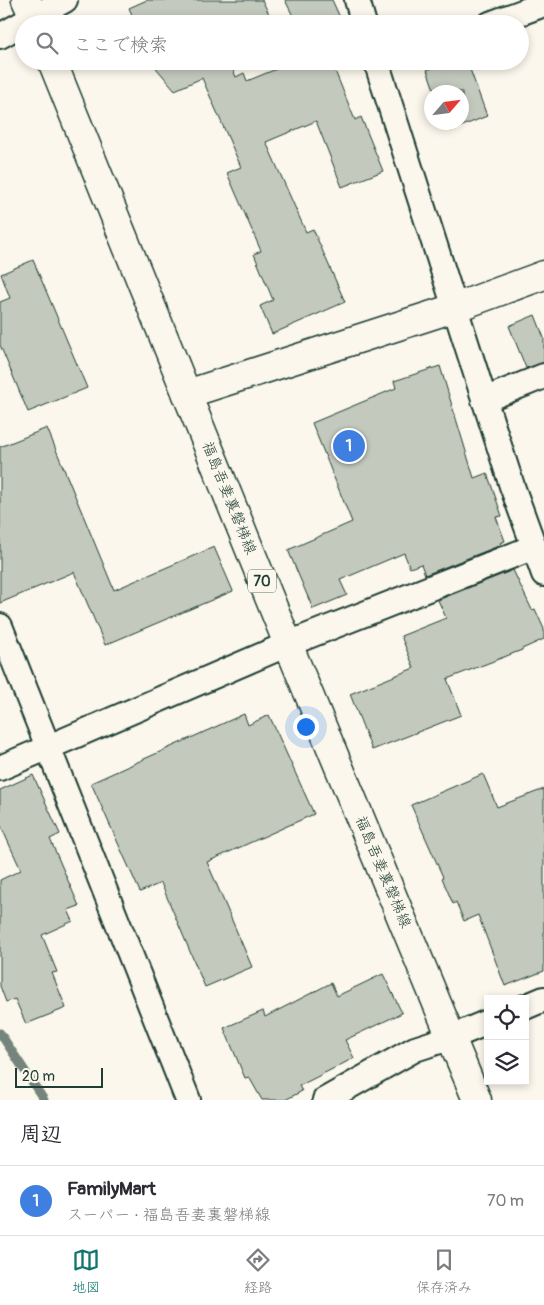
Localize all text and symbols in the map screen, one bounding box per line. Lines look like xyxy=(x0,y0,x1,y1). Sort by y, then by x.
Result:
search box xyxy=(15,15,529,70)
icon: search xyxy=(33,29,61,57)
text: ここで検索 xyxy=(73,33,168,57)
north arrow xyxy=(424,85,469,130)
pin: 1 xyxy=(333,427,365,465)
street label: 福島吾妻裏磐梯線 xyxy=(198,439,260,557)
road number: 70 xyxy=(248,570,276,592)
your location xyxy=(293,714,319,740)
street label: 福島吾妻裏磐梯線 xyxy=(351,813,415,931)
map controls xyxy=(484,995,529,1085)
button: locate xyxy=(484,995,529,1040)
button: layers xyxy=(484,1040,529,1085)
scale bar xyxy=(15,1065,102,1088)
text: 20 m xyxy=(22,1068,55,1085)
text: 周辺 xyxy=(20,1121,62,1148)
text: FamilyMart xyxy=(67,1177,156,1201)
text: 1 xyxy=(33,1191,39,1211)
text: 70 m xyxy=(487,1191,524,1211)
text: スーパー · 福島吾妻裏磐梯線 xyxy=(67,1205,270,1225)
tab: 地図 xyxy=(72,1246,100,1296)
tab: 経路 xyxy=(244,1246,272,1296)
tab: 保存済み xyxy=(416,1246,472,1296)

